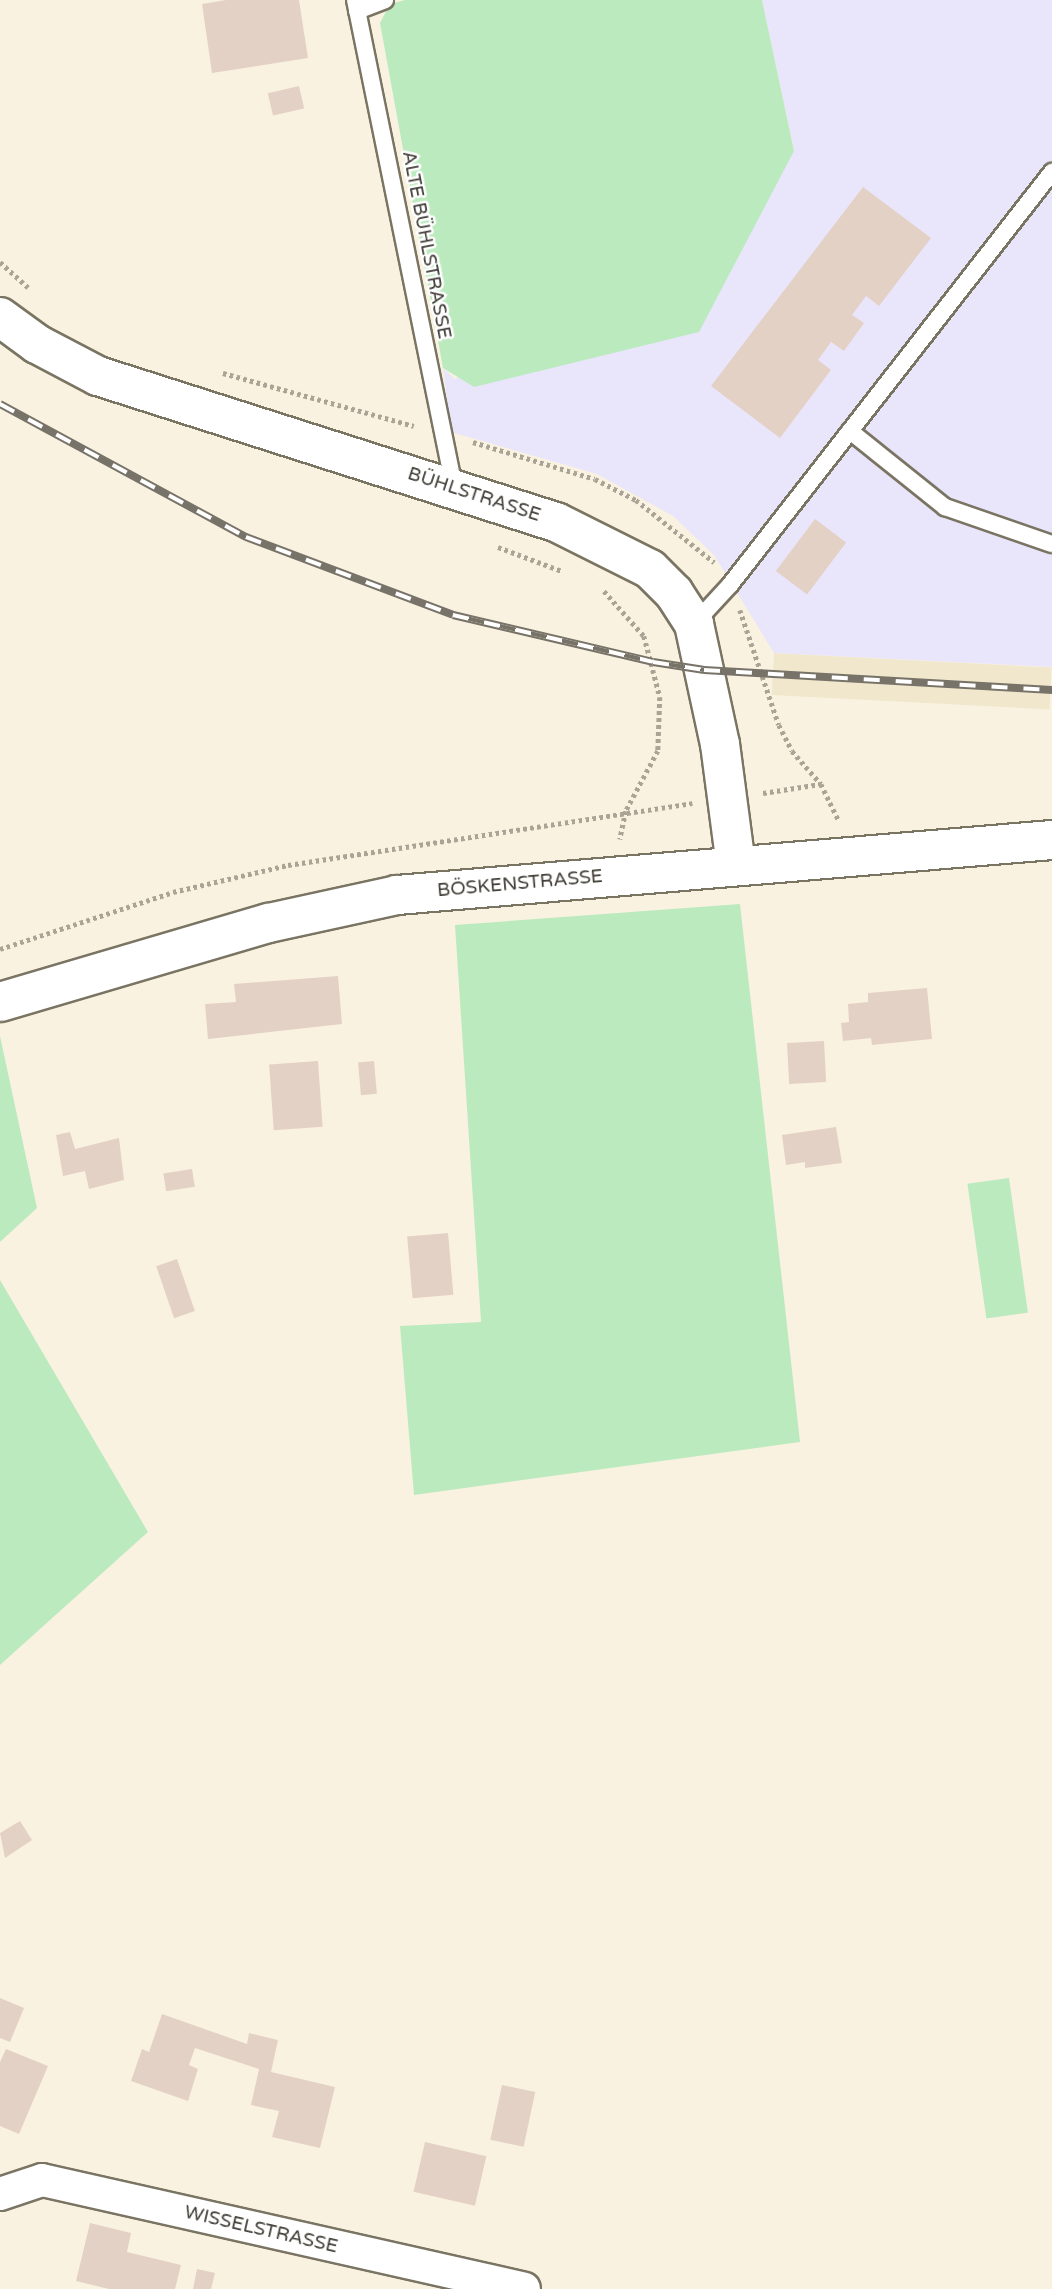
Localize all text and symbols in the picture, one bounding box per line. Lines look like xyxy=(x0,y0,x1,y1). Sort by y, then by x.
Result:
street label: ALTE BÜHLSTRASSE xyxy=(397,149,455,341)
street label: BÜHLSTRASSE xyxy=(405,463,543,527)
street label: BÖSKENSTRASSE xyxy=(436,865,604,903)
street label: WISSELSTRASSE xyxy=(182,2201,340,2259)

